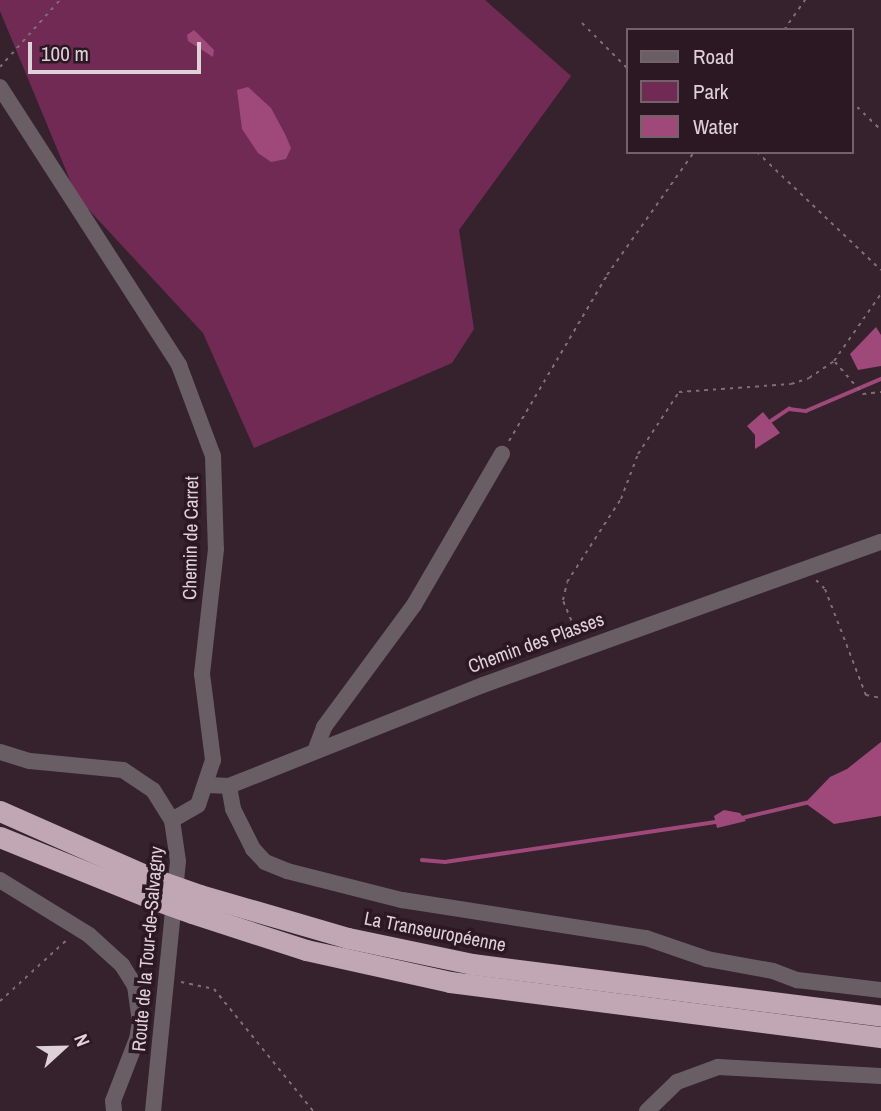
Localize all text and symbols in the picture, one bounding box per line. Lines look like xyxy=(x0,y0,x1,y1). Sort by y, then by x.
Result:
scale bar xyxy=(32,28,205,72)
legend xyxy=(626,28,853,154)
text: 100 m xyxy=(41,39,89,68)
text: Road xyxy=(693,42,734,71)
text: Park xyxy=(693,77,728,106)
text: Water xyxy=(693,112,738,141)
street label: Chemin de Carret xyxy=(179,476,203,600)
street label: Chemin des Plasses xyxy=(465,608,607,678)
street label: Route de la Tour-de-Salvagny xyxy=(128,845,168,1053)
street label: La Transeuropéenne xyxy=(362,907,508,957)
north arrow xyxy=(28,1013,98,1083)
text: N xyxy=(68,1030,97,1050)

